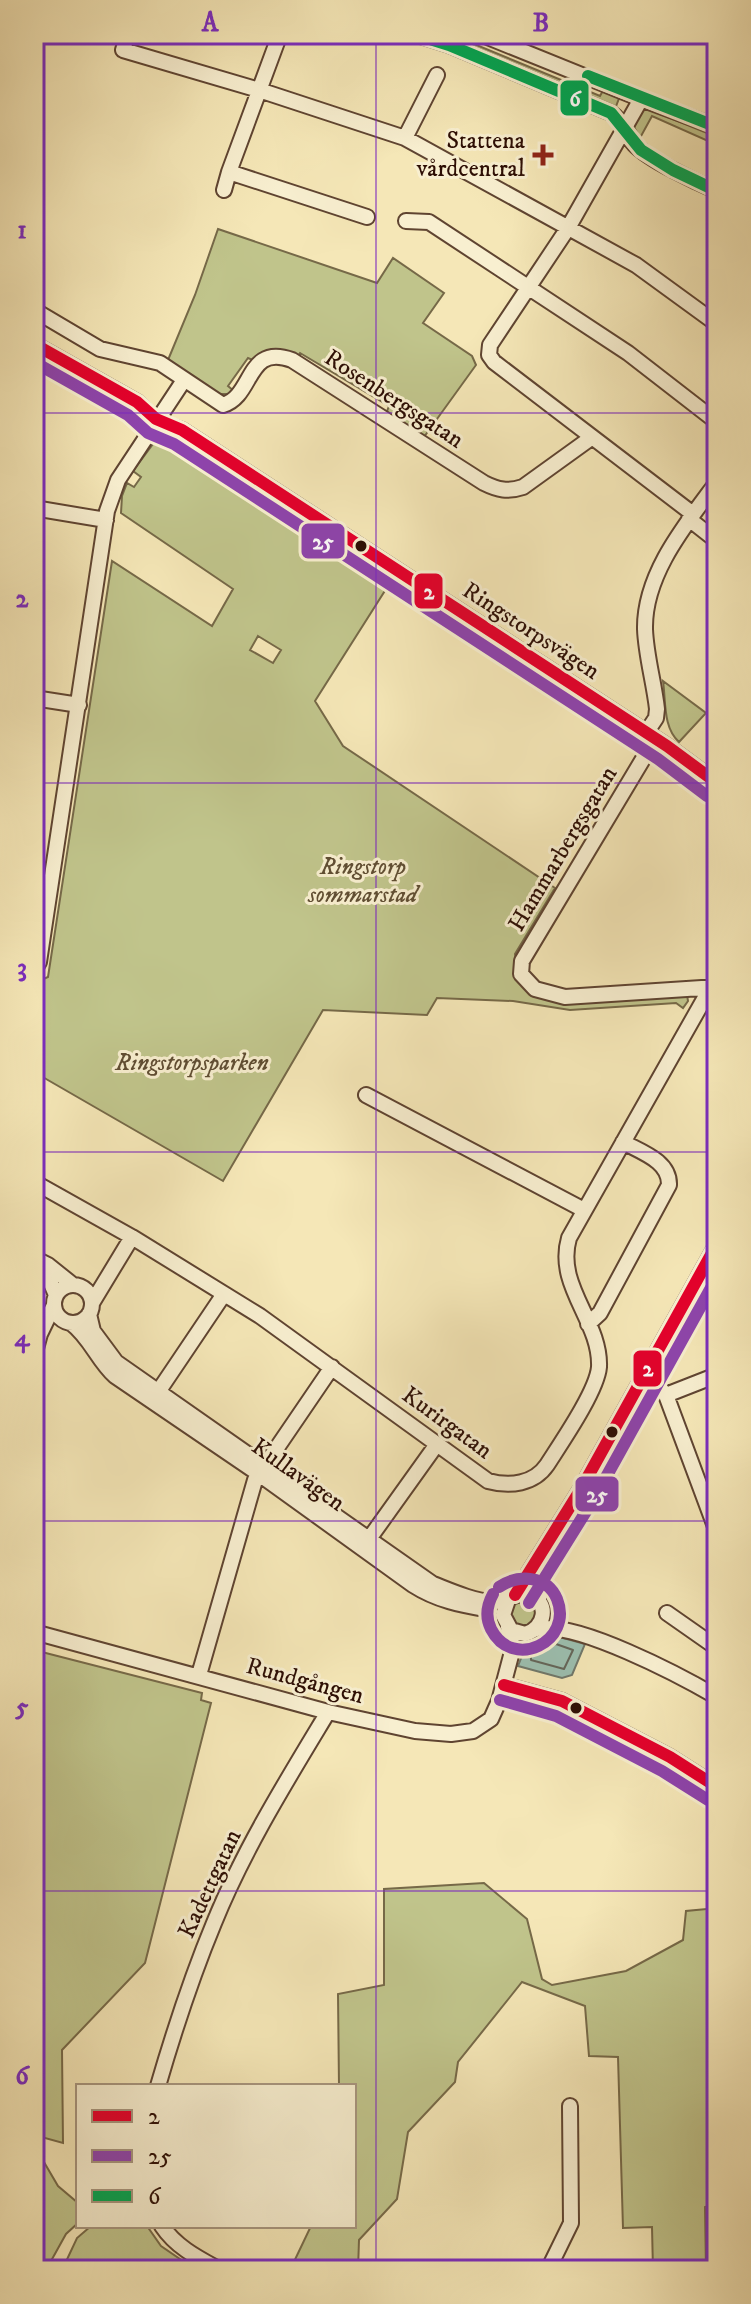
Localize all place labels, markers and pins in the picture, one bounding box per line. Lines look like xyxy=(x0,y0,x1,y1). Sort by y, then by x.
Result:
place label: Stattena vårdcentral xyxy=(416,126,526,184)
marker: Stattena vårdcentral xyxy=(532,144,554,166)
unlabelled marker xyxy=(353,538,369,554)
unlabelled marker xyxy=(604,1424,620,1440)
unlabelled marker xyxy=(568,1700,584,1716)

